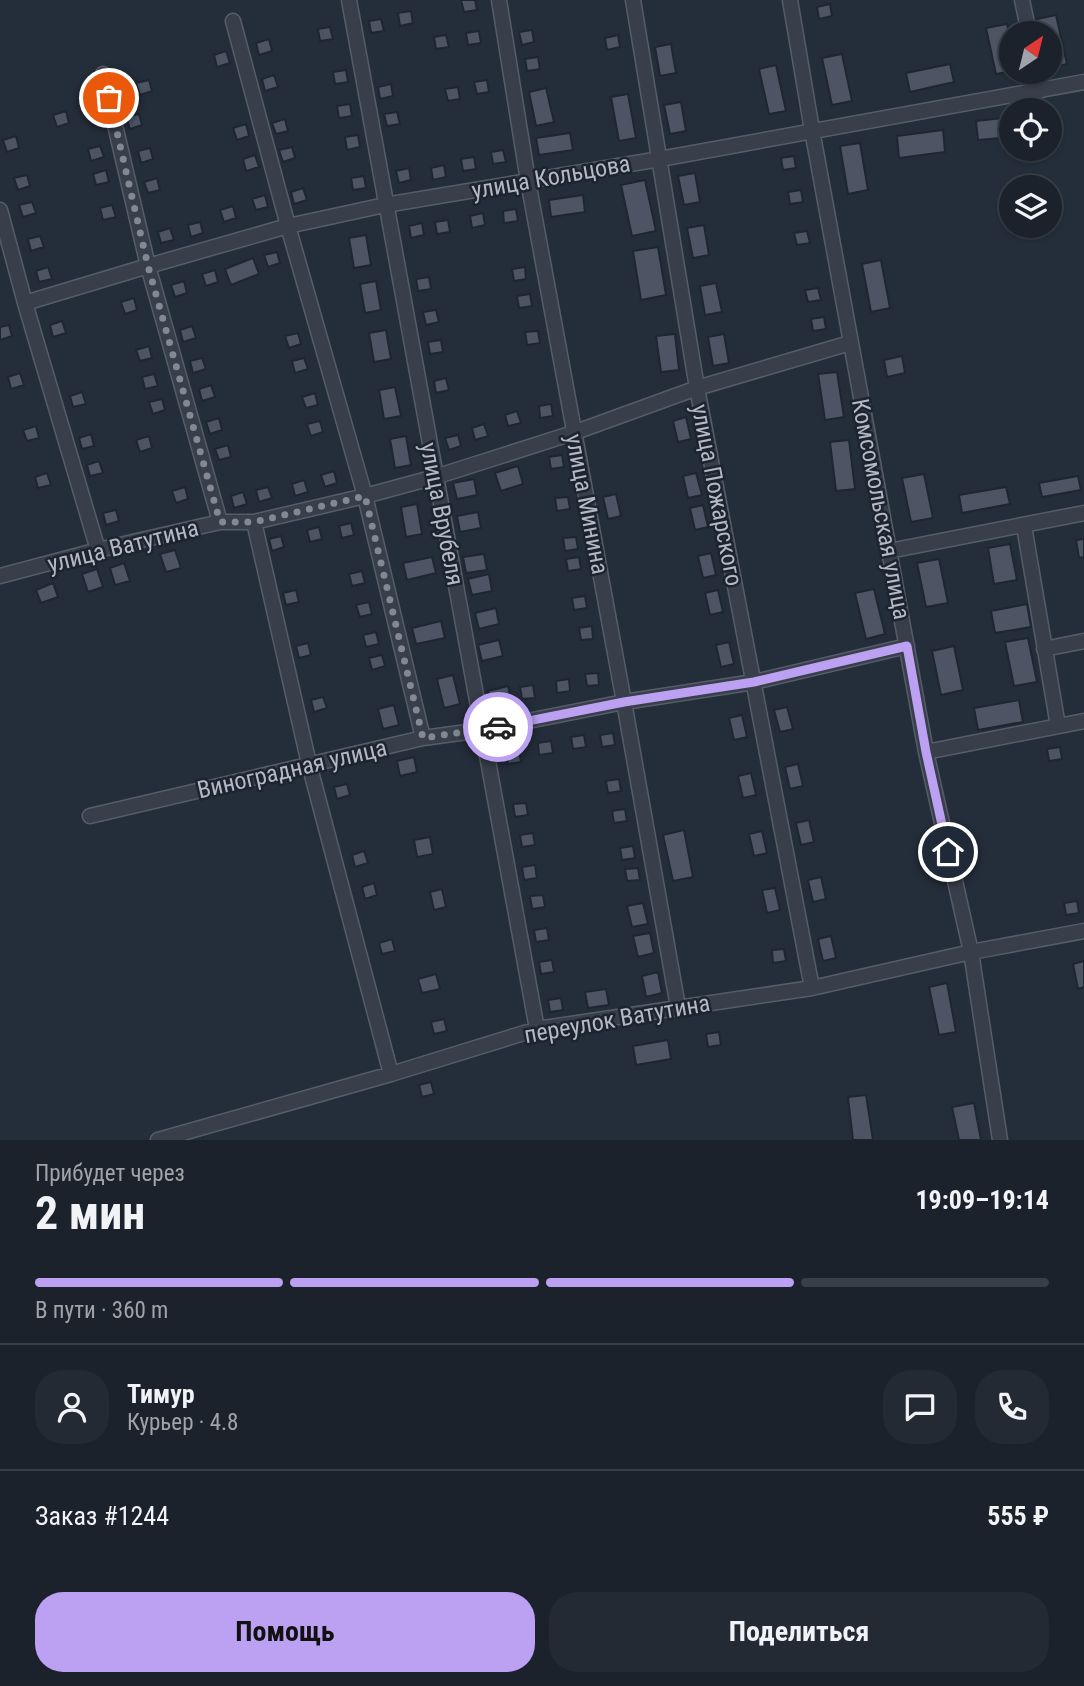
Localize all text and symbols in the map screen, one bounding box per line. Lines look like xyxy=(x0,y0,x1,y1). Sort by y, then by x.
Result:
north arrow xyxy=(999,21,1062,84)
map controls xyxy=(999,21,1062,238)
pin xyxy=(79,68,139,128)
icon: bag xyxy=(90,79,128,117)
button: locate xyxy=(999,98,1062,161)
street label: улица Кольцова xyxy=(470,149,632,205)
button: layers xyxy=(999,175,1062,238)
street label: Комсомольская улица xyxy=(846,396,916,622)
street label: улица Пожарского xyxy=(686,402,748,588)
street label: улица Минина xyxy=(560,432,614,576)
street label: улица Врубеля xyxy=(414,440,470,588)
street label: улица Ватутина xyxy=(45,514,201,578)
courier xyxy=(463,692,533,762)
icon: car xyxy=(479,708,517,746)
street label: Виноградная улица xyxy=(195,734,389,804)
pin xyxy=(918,822,978,882)
icon: home xyxy=(929,833,967,871)
street label: переулок Ватутина xyxy=(522,989,712,1049)
text: Прибудет через xyxy=(35,1160,185,1187)
text: 19:09–19:14 xyxy=(915,1185,1049,1215)
text: 2 мин xyxy=(35,1186,145,1240)
text: В пути · 360 m xyxy=(35,1297,168,1324)
button: person xyxy=(35,1370,109,1444)
button: chat xyxy=(883,1370,957,1444)
button: phone xyxy=(975,1370,1049,1444)
text: Тимур xyxy=(127,1379,195,1409)
text: Курьер · 4.8 xyxy=(127,1409,238,1436)
text: Заказ #1244 xyxy=(35,1501,169,1531)
text: 555 ₽ xyxy=(987,1501,1049,1531)
button: Помощь xyxy=(35,1592,535,1672)
button: Поделиться xyxy=(549,1592,1049,1672)

